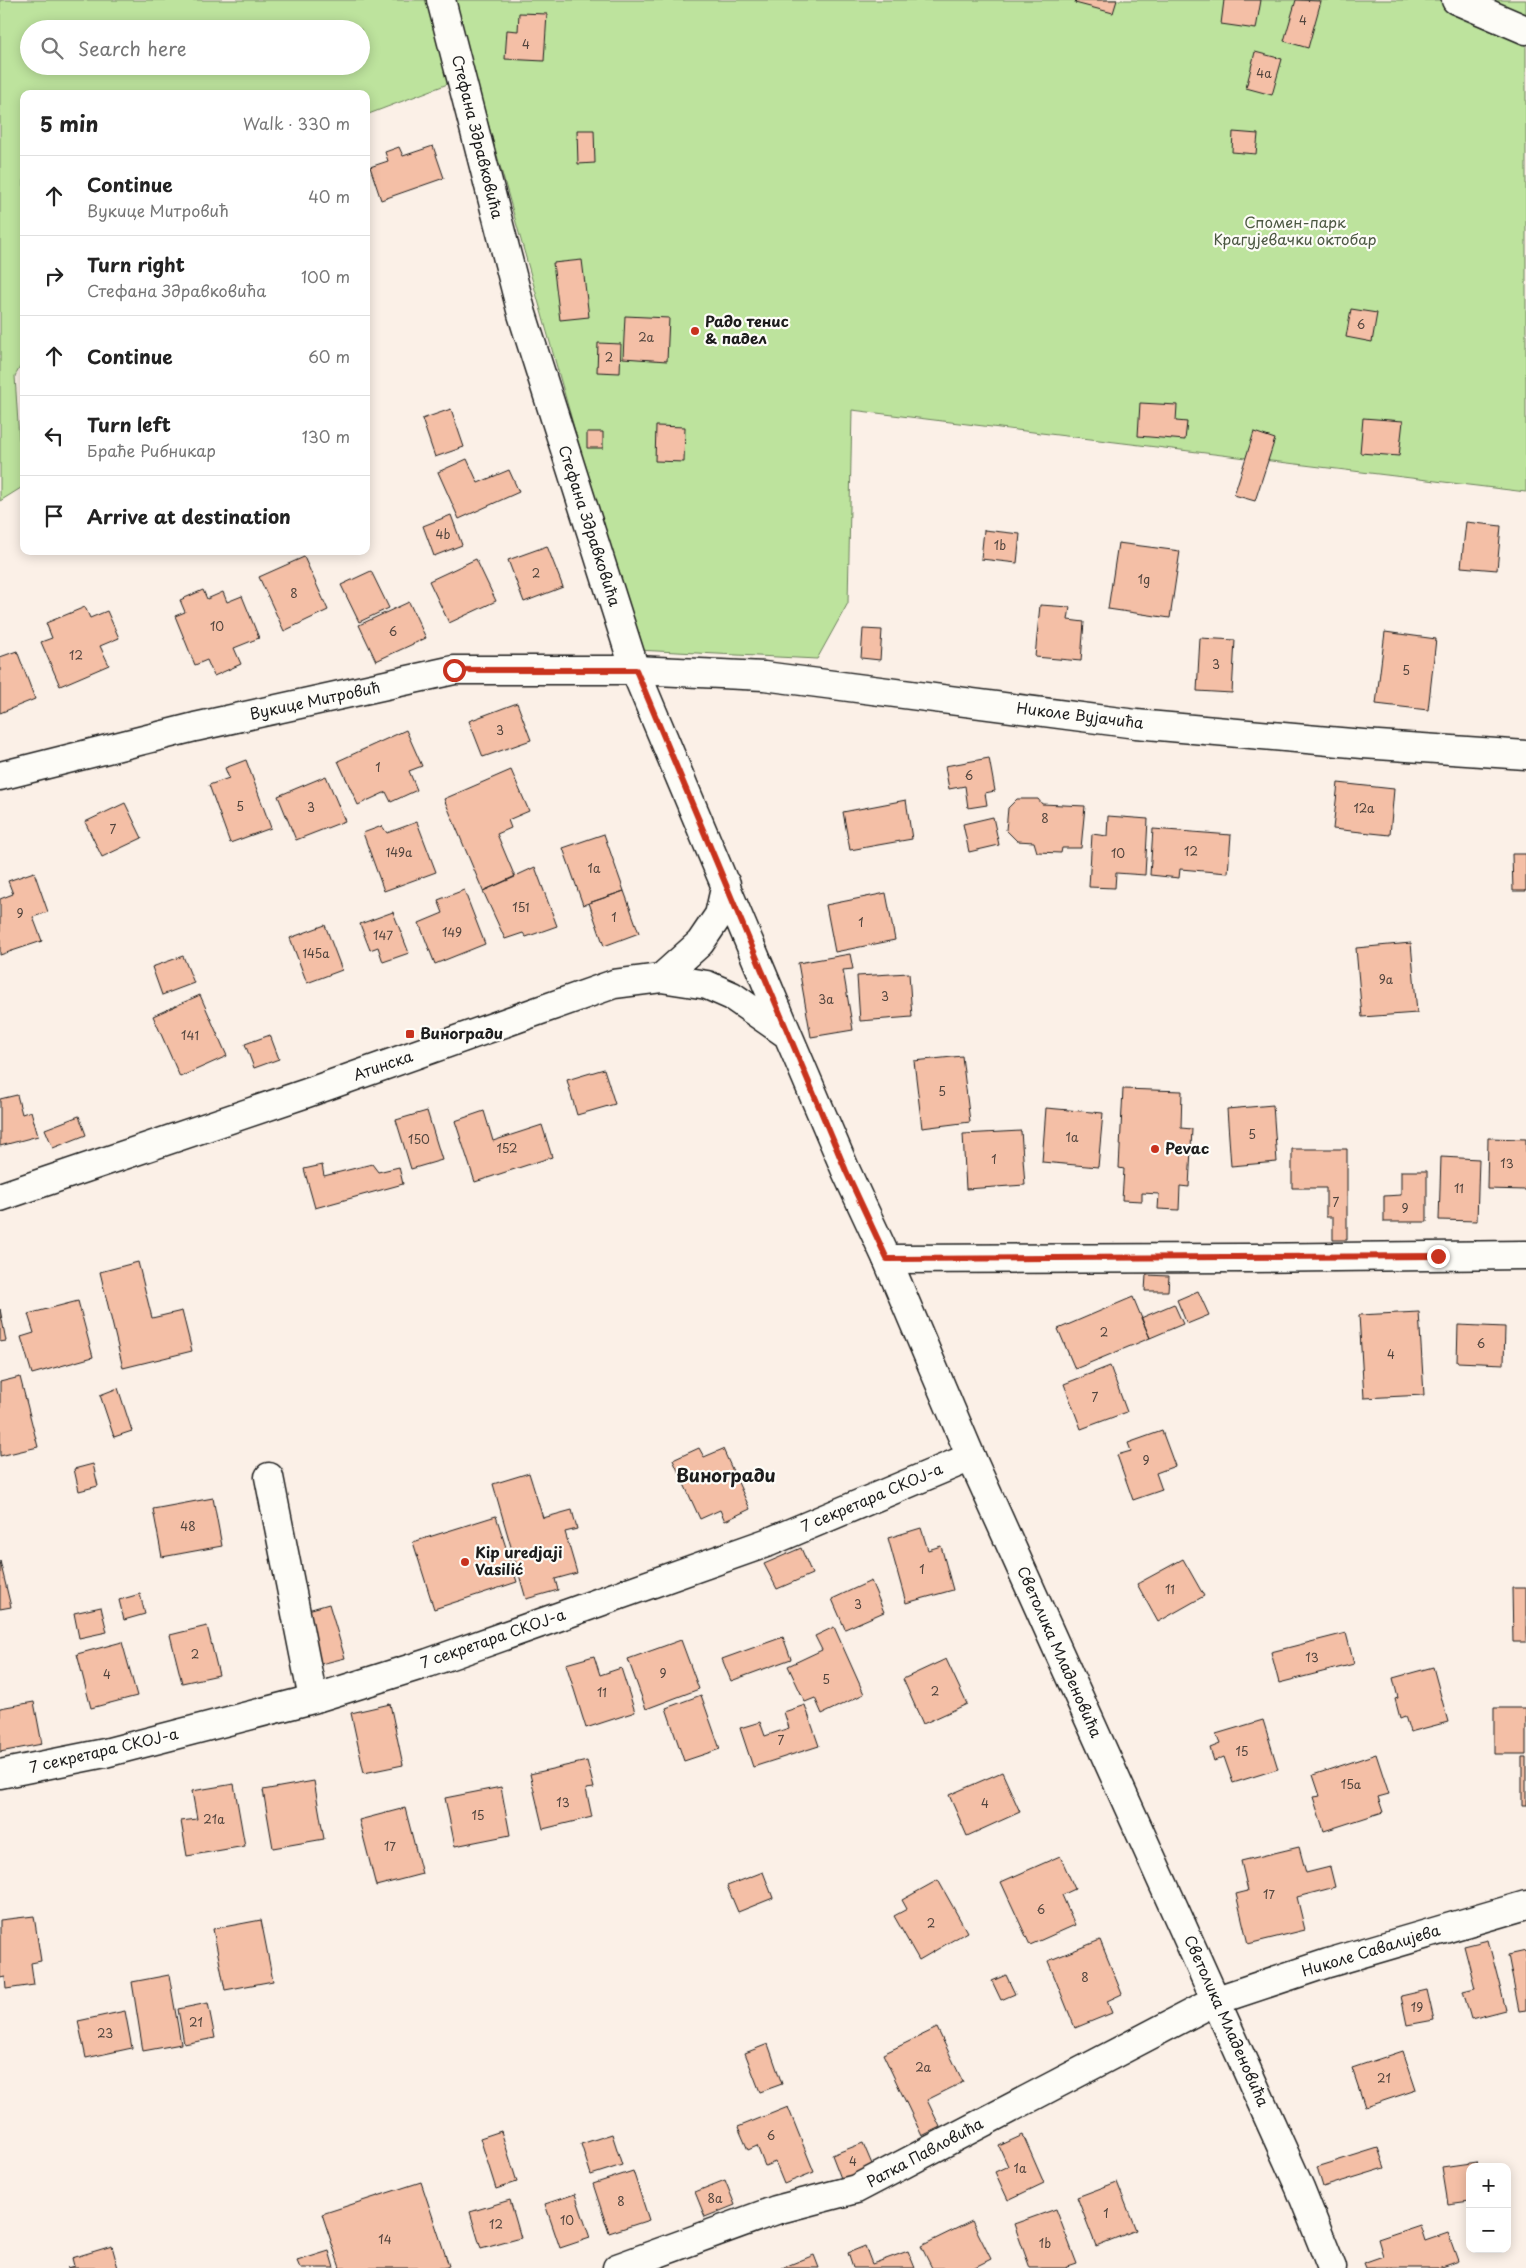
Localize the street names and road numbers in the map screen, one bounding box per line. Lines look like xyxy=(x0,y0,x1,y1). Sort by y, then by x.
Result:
street label: Стефана Здравковића xyxy=(447,52,510,222)
street label: Стефана Здравковића xyxy=(554,442,628,610)
street label: Вукице Митровић xyxy=(247,674,382,725)
street label: Николе Вујачића xyxy=(1015,695,1146,734)
street label: Атинска xyxy=(350,1043,416,1086)
street label: 7 секретара СКОЈ-а xyxy=(797,1456,946,1537)
street label: Светолика Младеновића xyxy=(1012,1562,1109,1741)
street label: 7 секретара СКОЈ-а xyxy=(417,1602,569,1673)
street label: 7 секретара СКОЈ-а xyxy=(27,1721,181,1778)
street label: Николе Савалијева xyxy=(1298,1917,1443,1982)
street label: Светолика Младеновића xyxy=(1179,1931,1276,2110)
street label: Ратка Павловића xyxy=(862,2111,987,2192)

